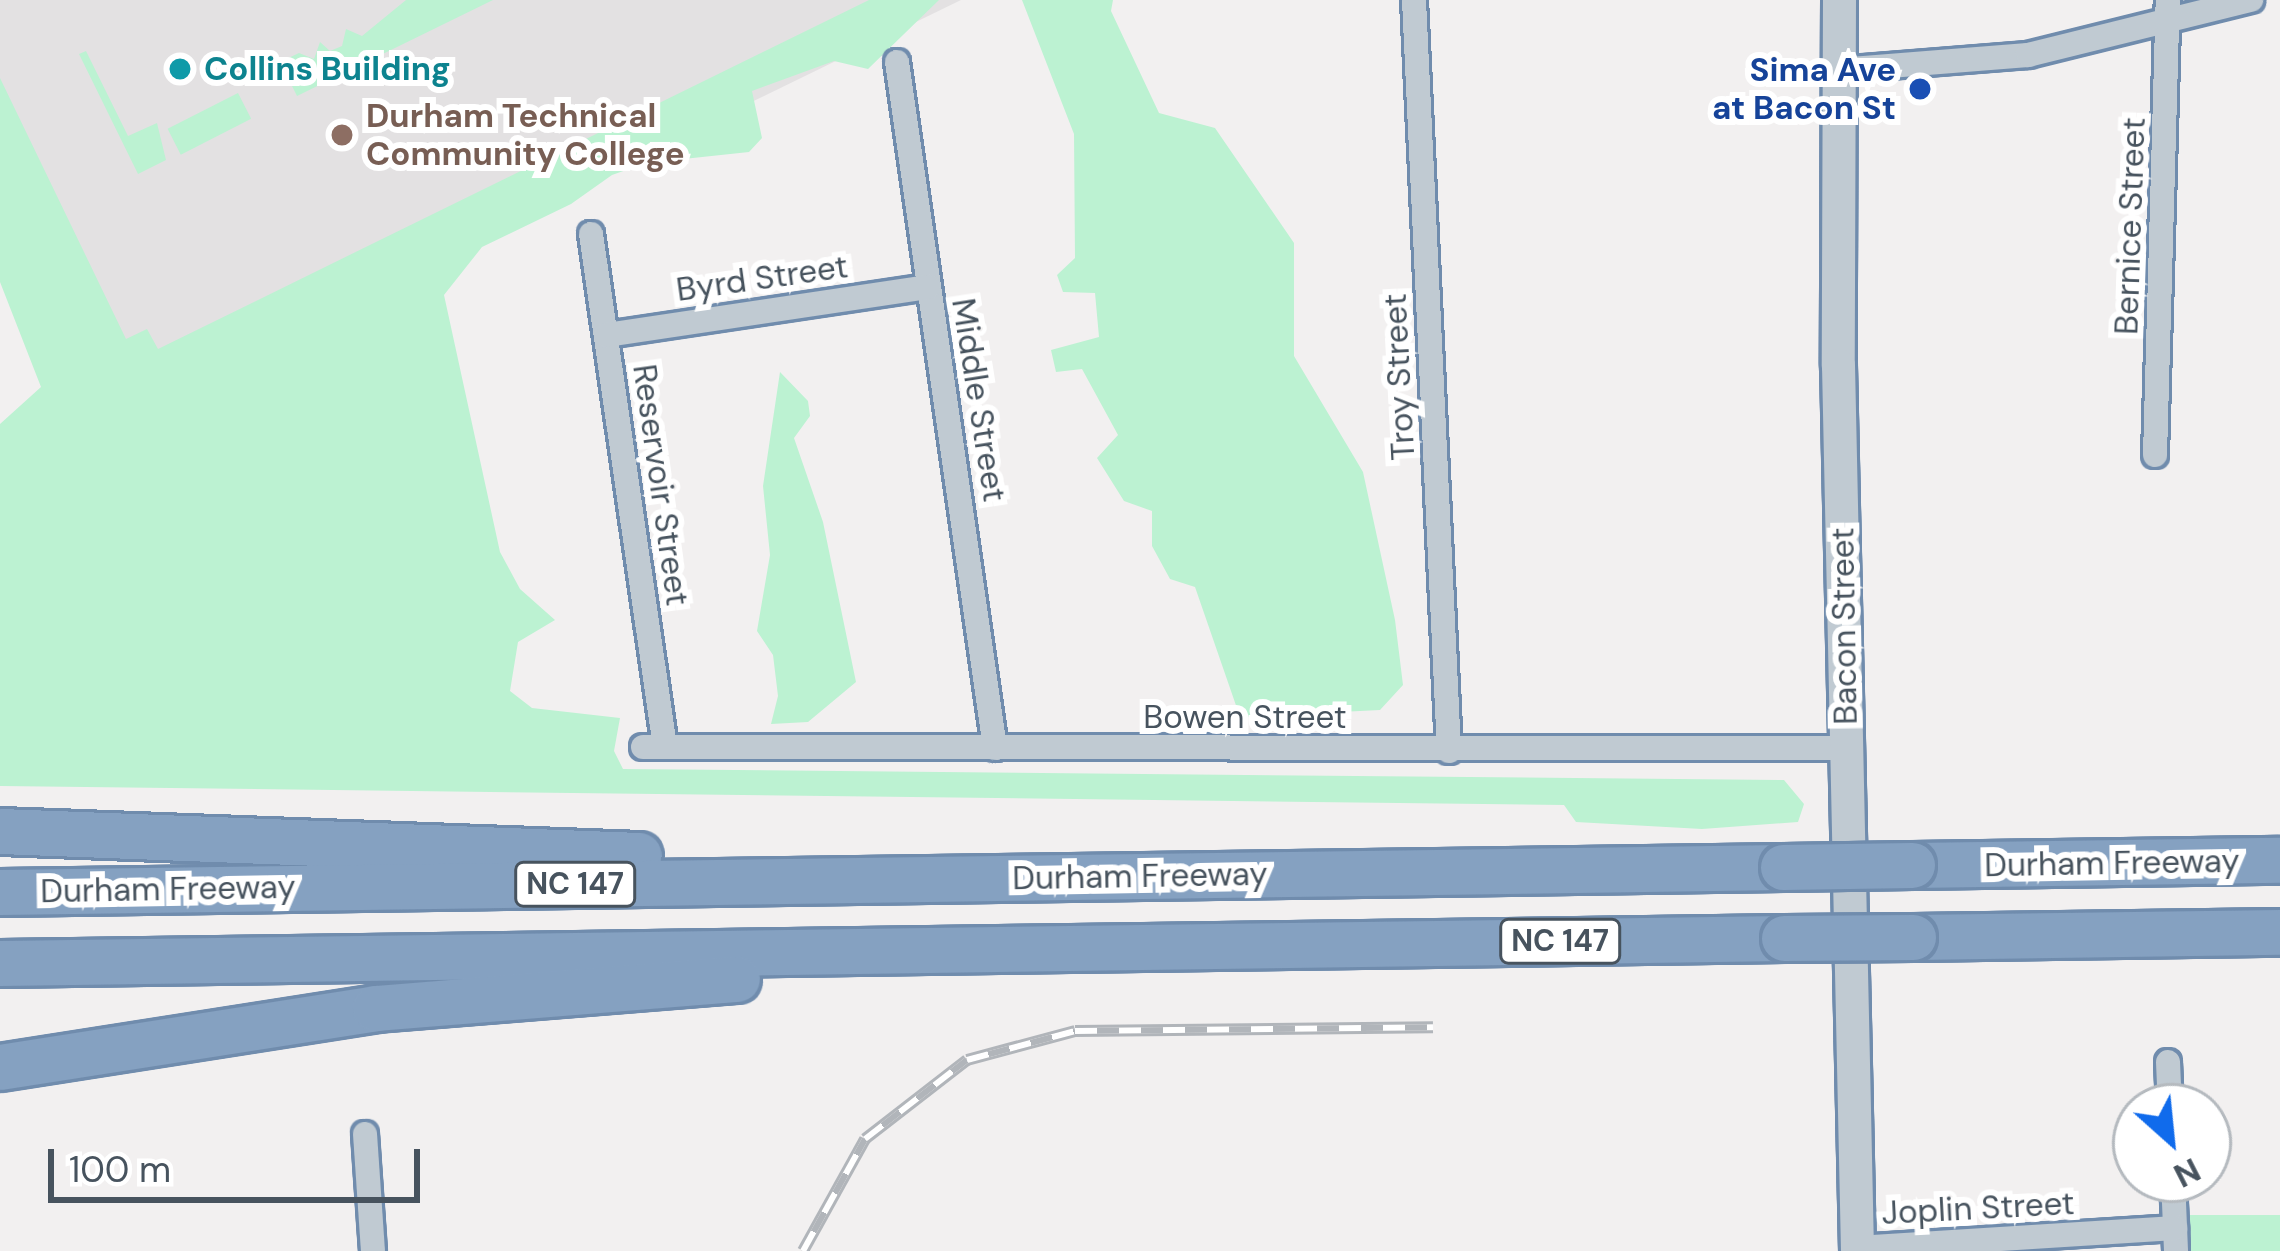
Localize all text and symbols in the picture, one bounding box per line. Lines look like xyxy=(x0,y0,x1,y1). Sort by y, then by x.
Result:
place label: Collins Building xyxy=(204,49,451,89)
place label: Sima Ave at Bacon St xyxy=(1712,50,1896,128)
marker: Collins Building xyxy=(167,56,193,82)
marker: Sima Ave at Bacon St xyxy=(1907,76,1933,102)
place label: Durham Technical Community College xyxy=(366,96,685,174)
street label: Bernice Street xyxy=(2106,117,2154,335)
marker: Durham Technical Community College xyxy=(329,122,355,148)
street label: Byrd Street xyxy=(674,246,850,310)
street label: Troy Street xyxy=(1375,293,1423,461)
street label: Middle Street xyxy=(943,295,1015,505)
street label: Reservoir Street xyxy=(624,362,698,608)
street label: Bacon Street xyxy=(1822,527,1866,725)
street label: Bowen Street xyxy=(1143,697,1347,737)
street label: Durham Freeway xyxy=(1984,841,2240,885)
street label: Durham Freeway xyxy=(1012,854,1268,898)
road number: NC 147 xyxy=(512,860,638,908)
street label: Durham Freeway xyxy=(40,867,296,911)
road number: NC 147 xyxy=(1497,917,1623,965)
north arrow xyxy=(2112,1083,2232,1203)
scale bar xyxy=(54,1125,426,1199)
text: 100 m xyxy=(69,1146,171,1193)
text: N xyxy=(2167,1148,2208,1197)
street label: Joplin Street xyxy=(1880,1183,2076,1233)

